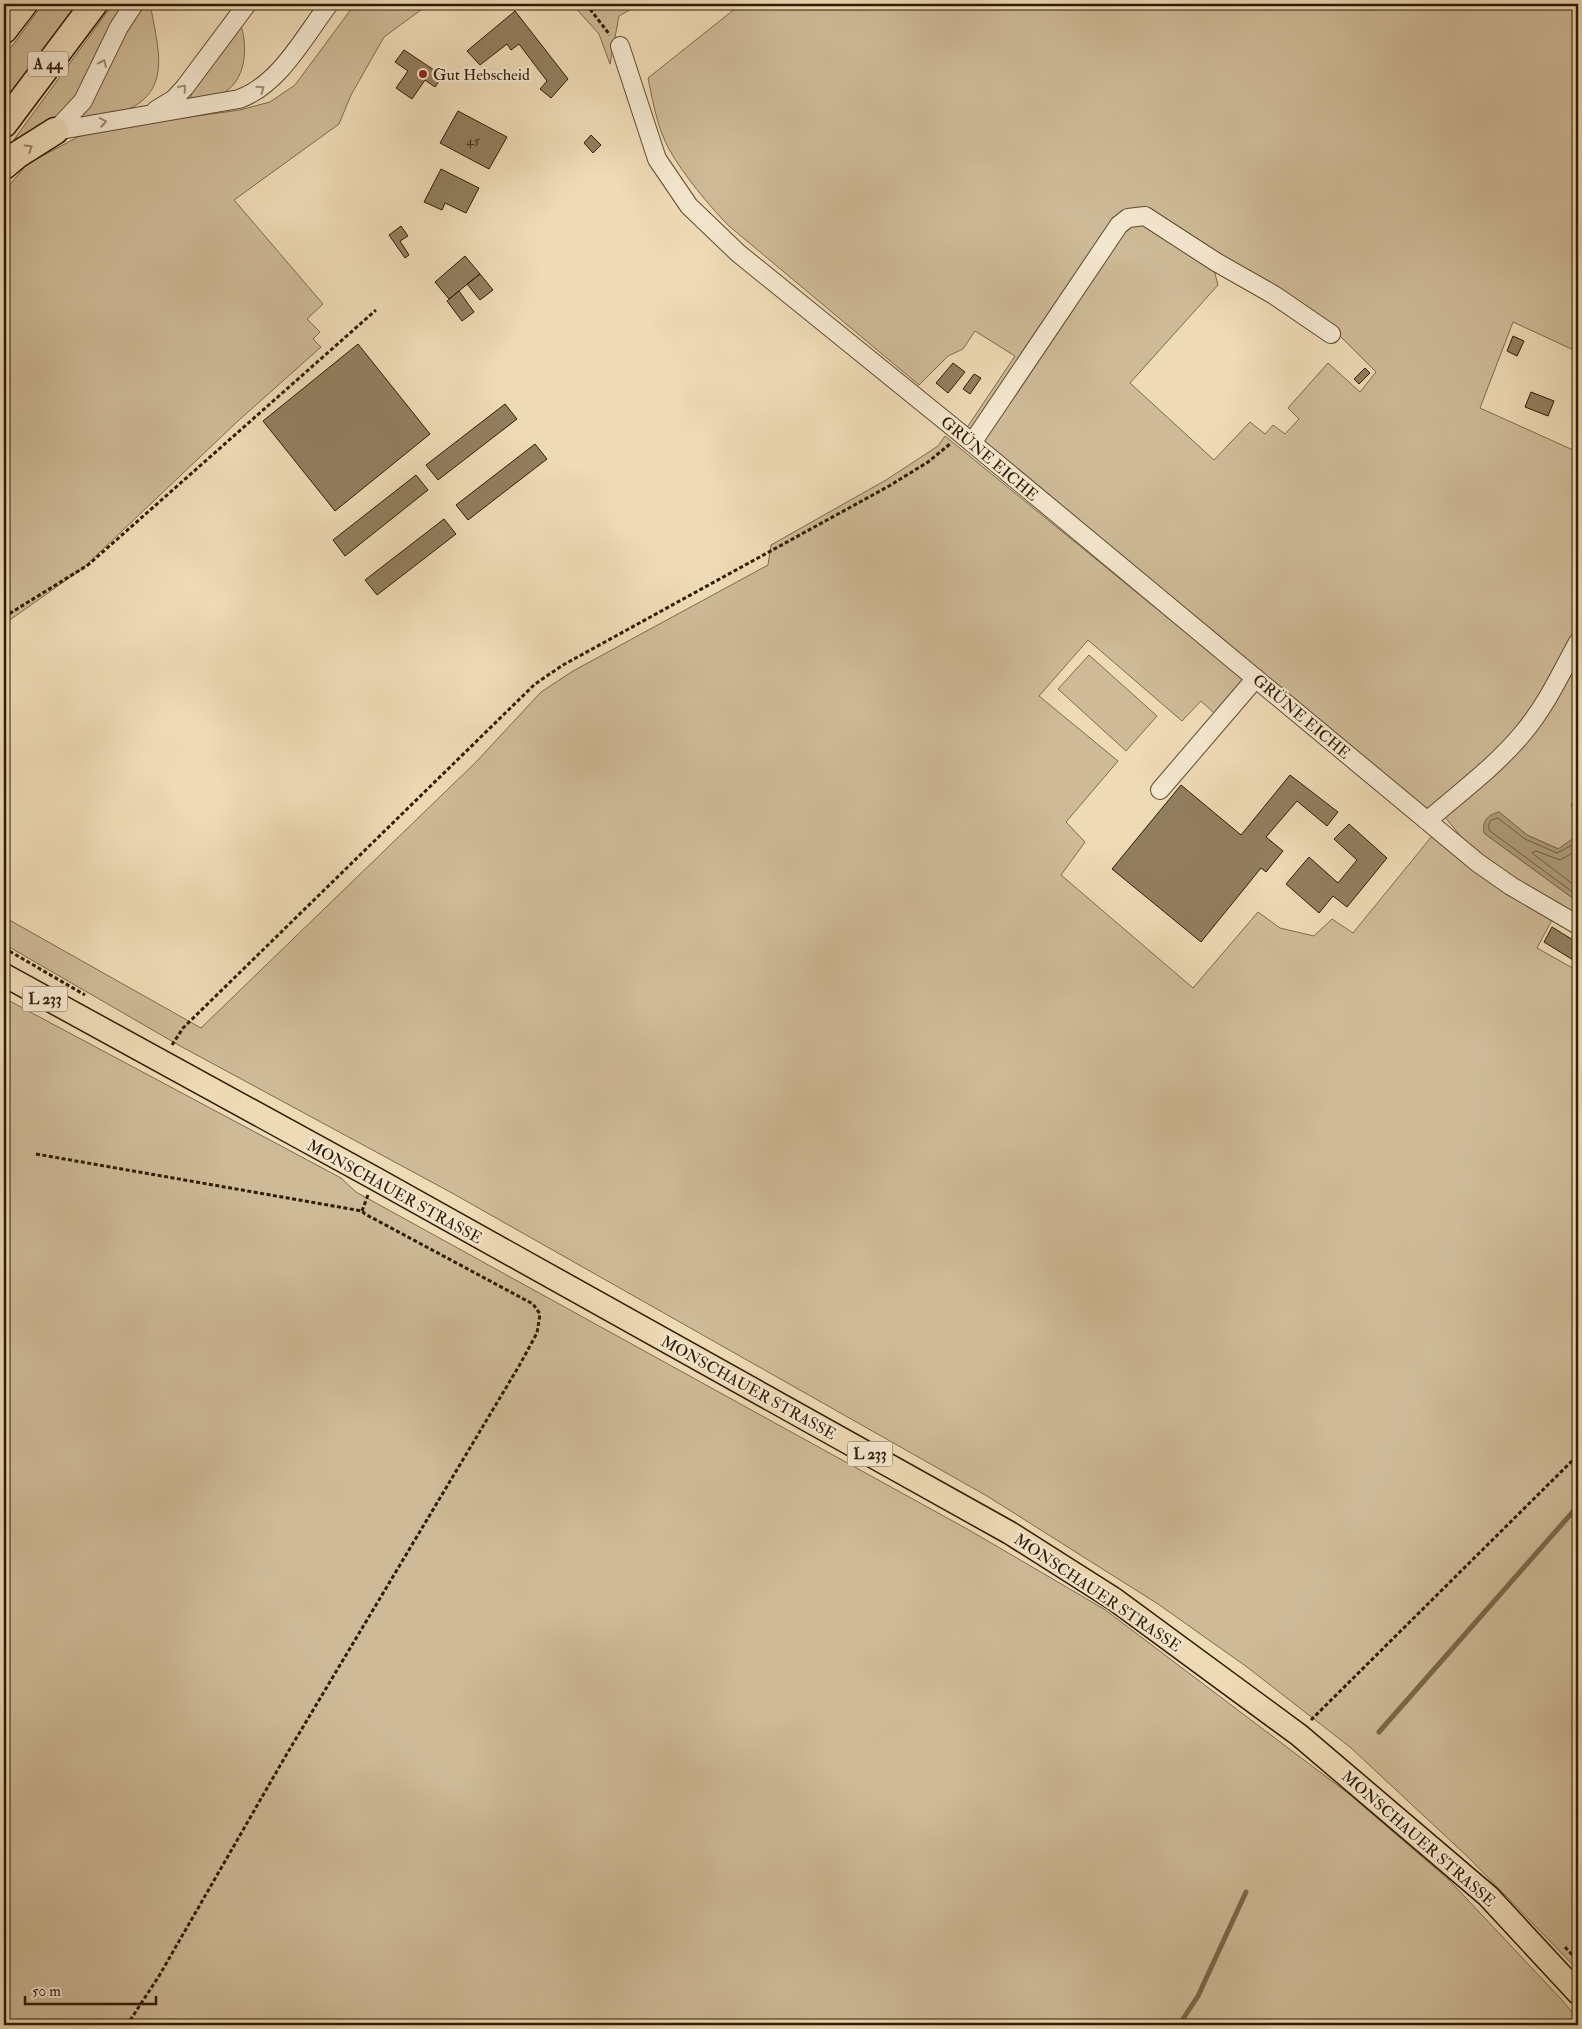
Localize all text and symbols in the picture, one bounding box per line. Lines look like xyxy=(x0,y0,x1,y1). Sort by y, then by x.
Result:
road number: A 44 xyxy=(28,52,68,76)
one-way arrow xyxy=(96,59,107,68)
place label: Gut Hebscheid xyxy=(433,65,530,85)
marker: Gut Hebscheid xyxy=(417,68,429,80)
one-way arrow xyxy=(178,85,187,94)
one-way arrow xyxy=(256,85,265,95)
one-way arrow xyxy=(99,118,107,128)
house number: 45 xyxy=(466,132,481,149)
one-way arrow xyxy=(23,144,32,154)
street label: GRÜNE EICHE xyxy=(936,412,1042,505)
street label: GRÜNE EICHE xyxy=(1248,670,1354,763)
road number: L 233 xyxy=(22,986,68,1012)
street label: MONSCHAUER STRASSE xyxy=(303,1135,486,1248)
street label: MONSCHAUER STRASSE xyxy=(657,1331,840,1444)
road number: L 233 xyxy=(848,1442,892,1466)
street label: MONSCHAUER STRASSE xyxy=(1010,1529,1185,1656)
street label: MONSCHAUER STRASSE xyxy=(1337,1766,1499,1911)
scale bar xyxy=(25,1974,156,2006)
text: 50 m xyxy=(32,1982,61,2001)

